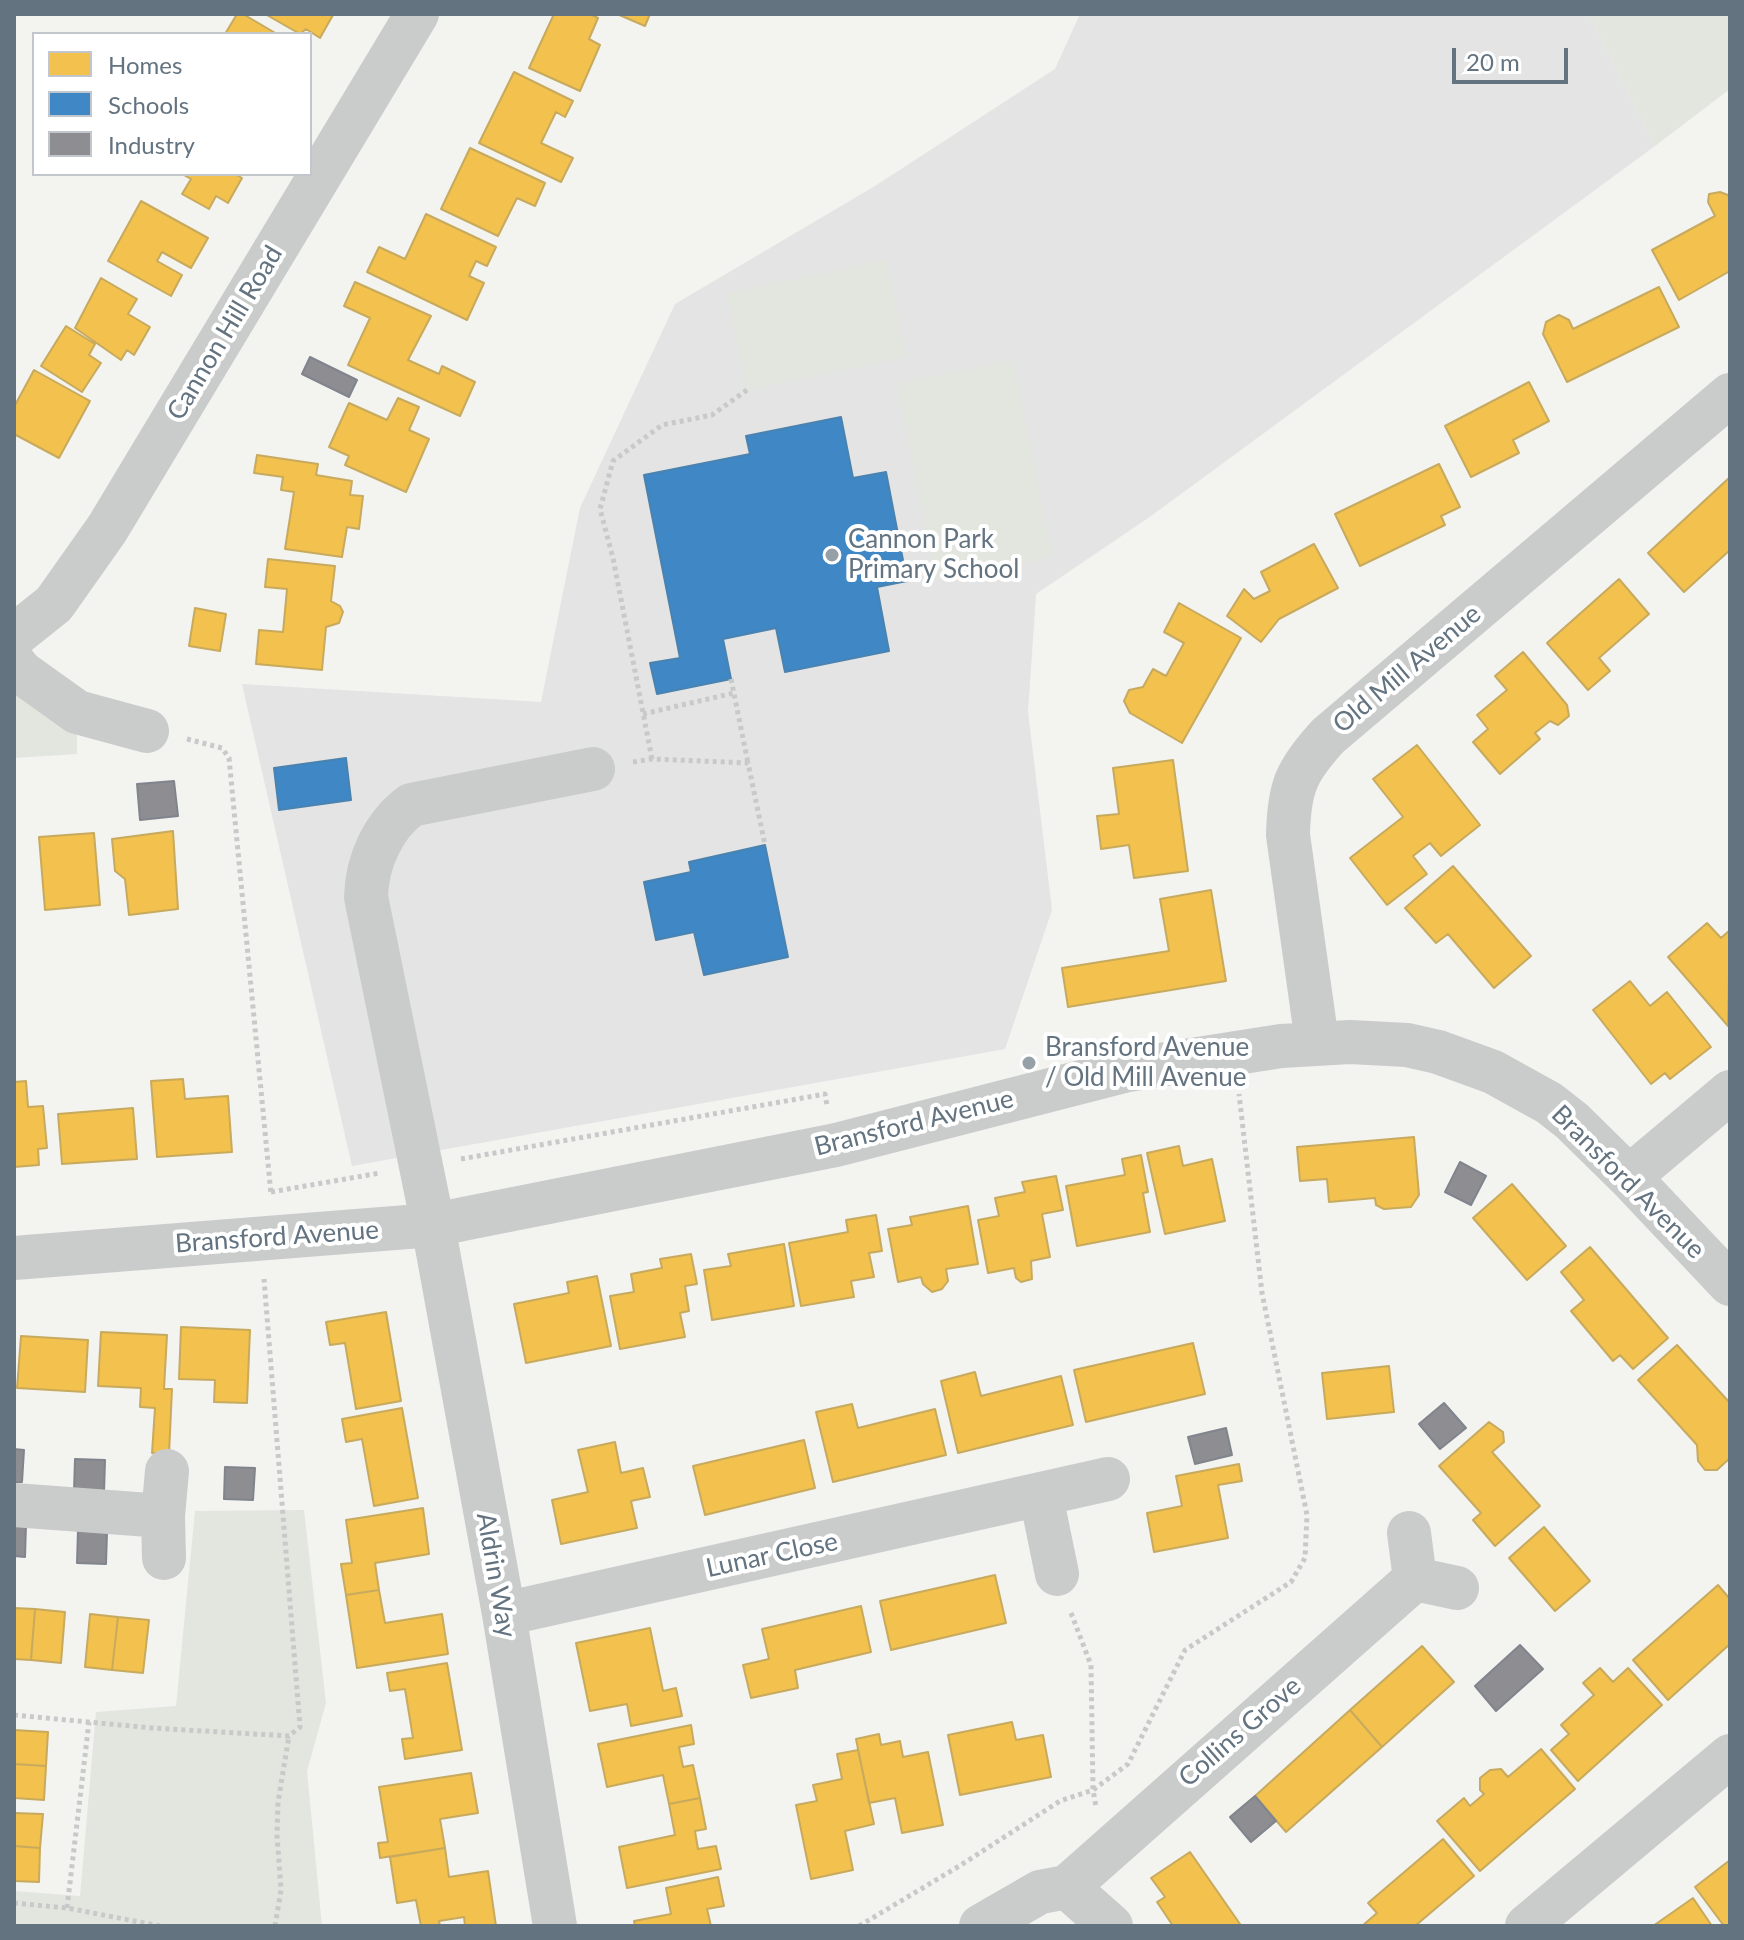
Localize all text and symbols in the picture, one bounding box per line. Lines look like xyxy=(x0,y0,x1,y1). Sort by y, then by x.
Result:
legend xyxy=(32,32,312,176)
scale bar xyxy=(1456,32,1572,82)
text: 20 m xyxy=(1466,47,1520,76)
text: Homes xyxy=(108,50,182,79)
text: Schools xyxy=(108,90,189,119)
text: Industry xyxy=(108,130,195,159)
street label: Cannon Hill Road xyxy=(161,240,289,426)
place label: Cannon Park Primary School xyxy=(848,524,1019,586)
marker: Cannon Park Primary School xyxy=(823,546,841,564)
street label: Old Mill Avenue xyxy=(1327,598,1487,740)
place label: Bransford Avenue / Old Mill Avenue xyxy=(1045,1032,1249,1094)
marker: Bransford Avenue / Old Mill Avenue xyxy=(1020,1054,1038,1072)
street label: Bransford Avenue xyxy=(811,1083,1017,1163)
street label: Bransford Avenue xyxy=(1545,1099,1711,1265)
street label: Bransford Avenue xyxy=(174,1214,380,1260)
street label: Aldrin Way xyxy=(470,1510,522,1640)
street label: Lunar Close xyxy=(703,1526,841,1584)
street label: Collins Grove xyxy=(1173,1670,1307,1794)

